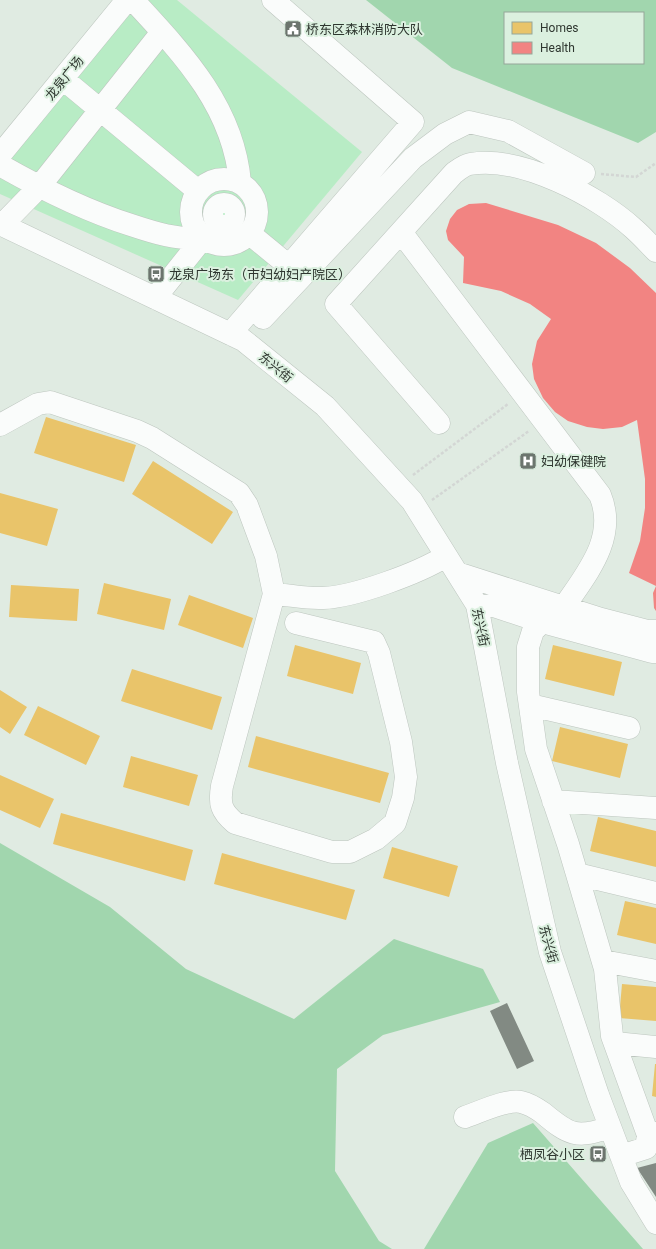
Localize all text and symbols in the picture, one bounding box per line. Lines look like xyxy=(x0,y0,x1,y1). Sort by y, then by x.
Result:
legend xyxy=(504,12,644,64)
public building icon: 桥东区森林消防大队 xyxy=(283,19,303,39)
text: Homes xyxy=(540,21,578,35)
place label: 桥东区森林消防大队 xyxy=(306,22,423,37)
text: Health xyxy=(540,41,575,55)
street label: 龙泉广场 xyxy=(42,53,87,103)
bus stop icon: 龙泉广场东（市妇幼妇产院区） xyxy=(146,264,166,284)
place label: 龙泉广场东（市妇幼妇产院区） xyxy=(169,267,351,282)
street label: 东兴街 xyxy=(256,349,296,385)
hospital icon: 妇幼保健院 xyxy=(518,451,538,471)
place label: 妇幼保健院 xyxy=(541,454,606,469)
street label: 东兴街 xyxy=(469,606,492,648)
street label: 东兴街 xyxy=(536,923,561,965)
bus stop icon: 栖凤谷小区 xyxy=(588,1144,608,1164)
place label: 栖凤谷小区 xyxy=(520,1147,585,1162)

